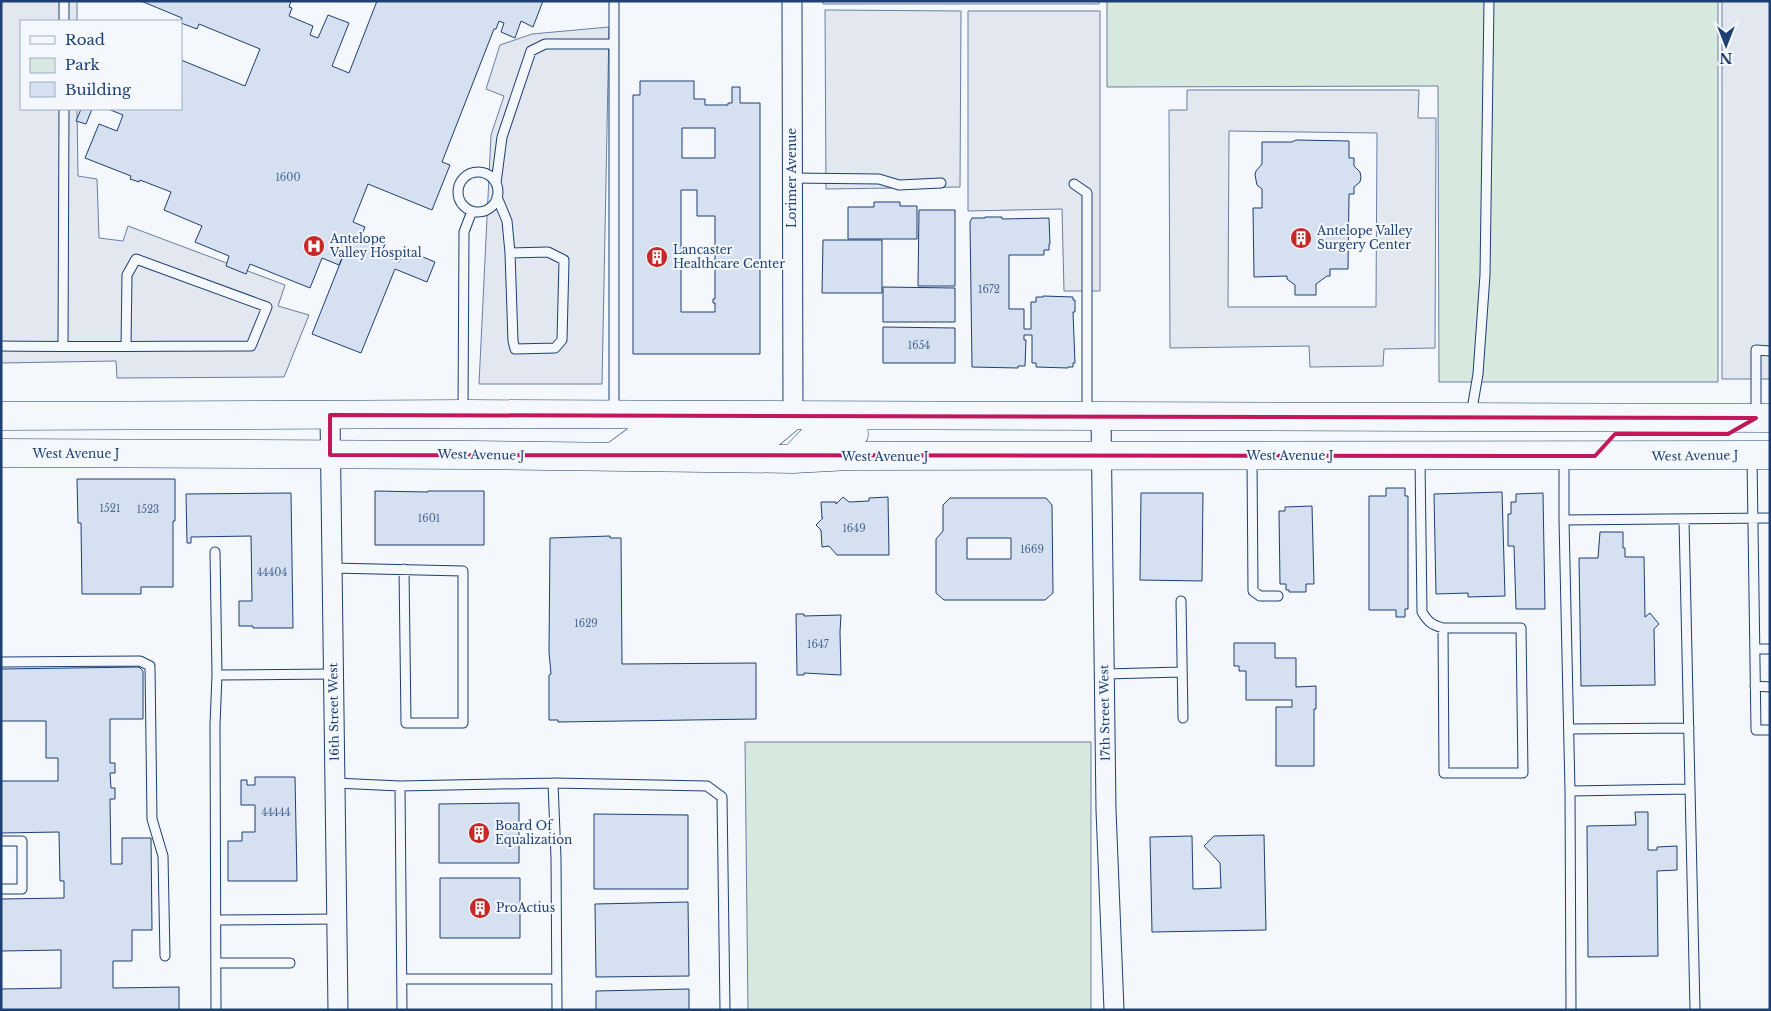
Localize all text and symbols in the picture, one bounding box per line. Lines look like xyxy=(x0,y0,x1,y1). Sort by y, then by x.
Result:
legend xyxy=(20,20,182,110)
north arrow xyxy=(1701,20,1751,70)
text: Road xyxy=(65,30,105,49)
text: N xyxy=(1719,49,1733,67)
text: Park xyxy=(65,55,101,74)
text: Building xyxy=(65,80,132,99)
street label: Lorimer Avenue xyxy=(784,128,799,228)
house number: 1600 xyxy=(275,171,301,184)
place label: Antelope Valley Surgery Center xyxy=(1316,223,1413,252)
building icon: Antelope Valley Surgery Center xyxy=(1289,226,1313,250)
place label: Antelope Valley Hospital xyxy=(329,231,422,260)
hospital icon: Antelope Valley Hospital xyxy=(302,234,326,258)
place label: Lancaster Healthcare Center xyxy=(673,242,785,271)
building icon: Lancaster Healthcare Center xyxy=(645,245,669,269)
house number: 1672 xyxy=(978,283,1000,296)
house number: 1654 xyxy=(908,339,930,352)
street label: West Avenue J xyxy=(32,446,120,461)
street label: West Avenue J xyxy=(436,446,525,463)
street label: West Avenue J xyxy=(1650,447,1739,464)
street label: West Avenue J xyxy=(1246,448,1334,463)
street label: West Avenue J xyxy=(841,449,929,464)
house number: 1521 xyxy=(100,502,120,515)
house number: 1523 xyxy=(137,503,159,516)
house number: 1601 xyxy=(418,512,440,525)
house number: 1649 xyxy=(842,522,866,535)
house number: 1669 xyxy=(1020,543,1044,556)
house number: 44404 xyxy=(257,566,287,579)
house number: 1629 xyxy=(574,617,598,630)
house number: 1647 xyxy=(807,638,830,651)
street label: 16th Street West xyxy=(325,662,342,761)
street label: 17th Street West xyxy=(1096,664,1113,761)
house number: 44444 xyxy=(261,806,291,819)
place label: Board Of Equalization xyxy=(495,818,572,847)
building icon: Board Of Equalization xyxy=(467,821,491,845)
building icon: ProActius xyxy=(468,896,492,920)
place label: ProActius xyxy=(496,900,555,915)

